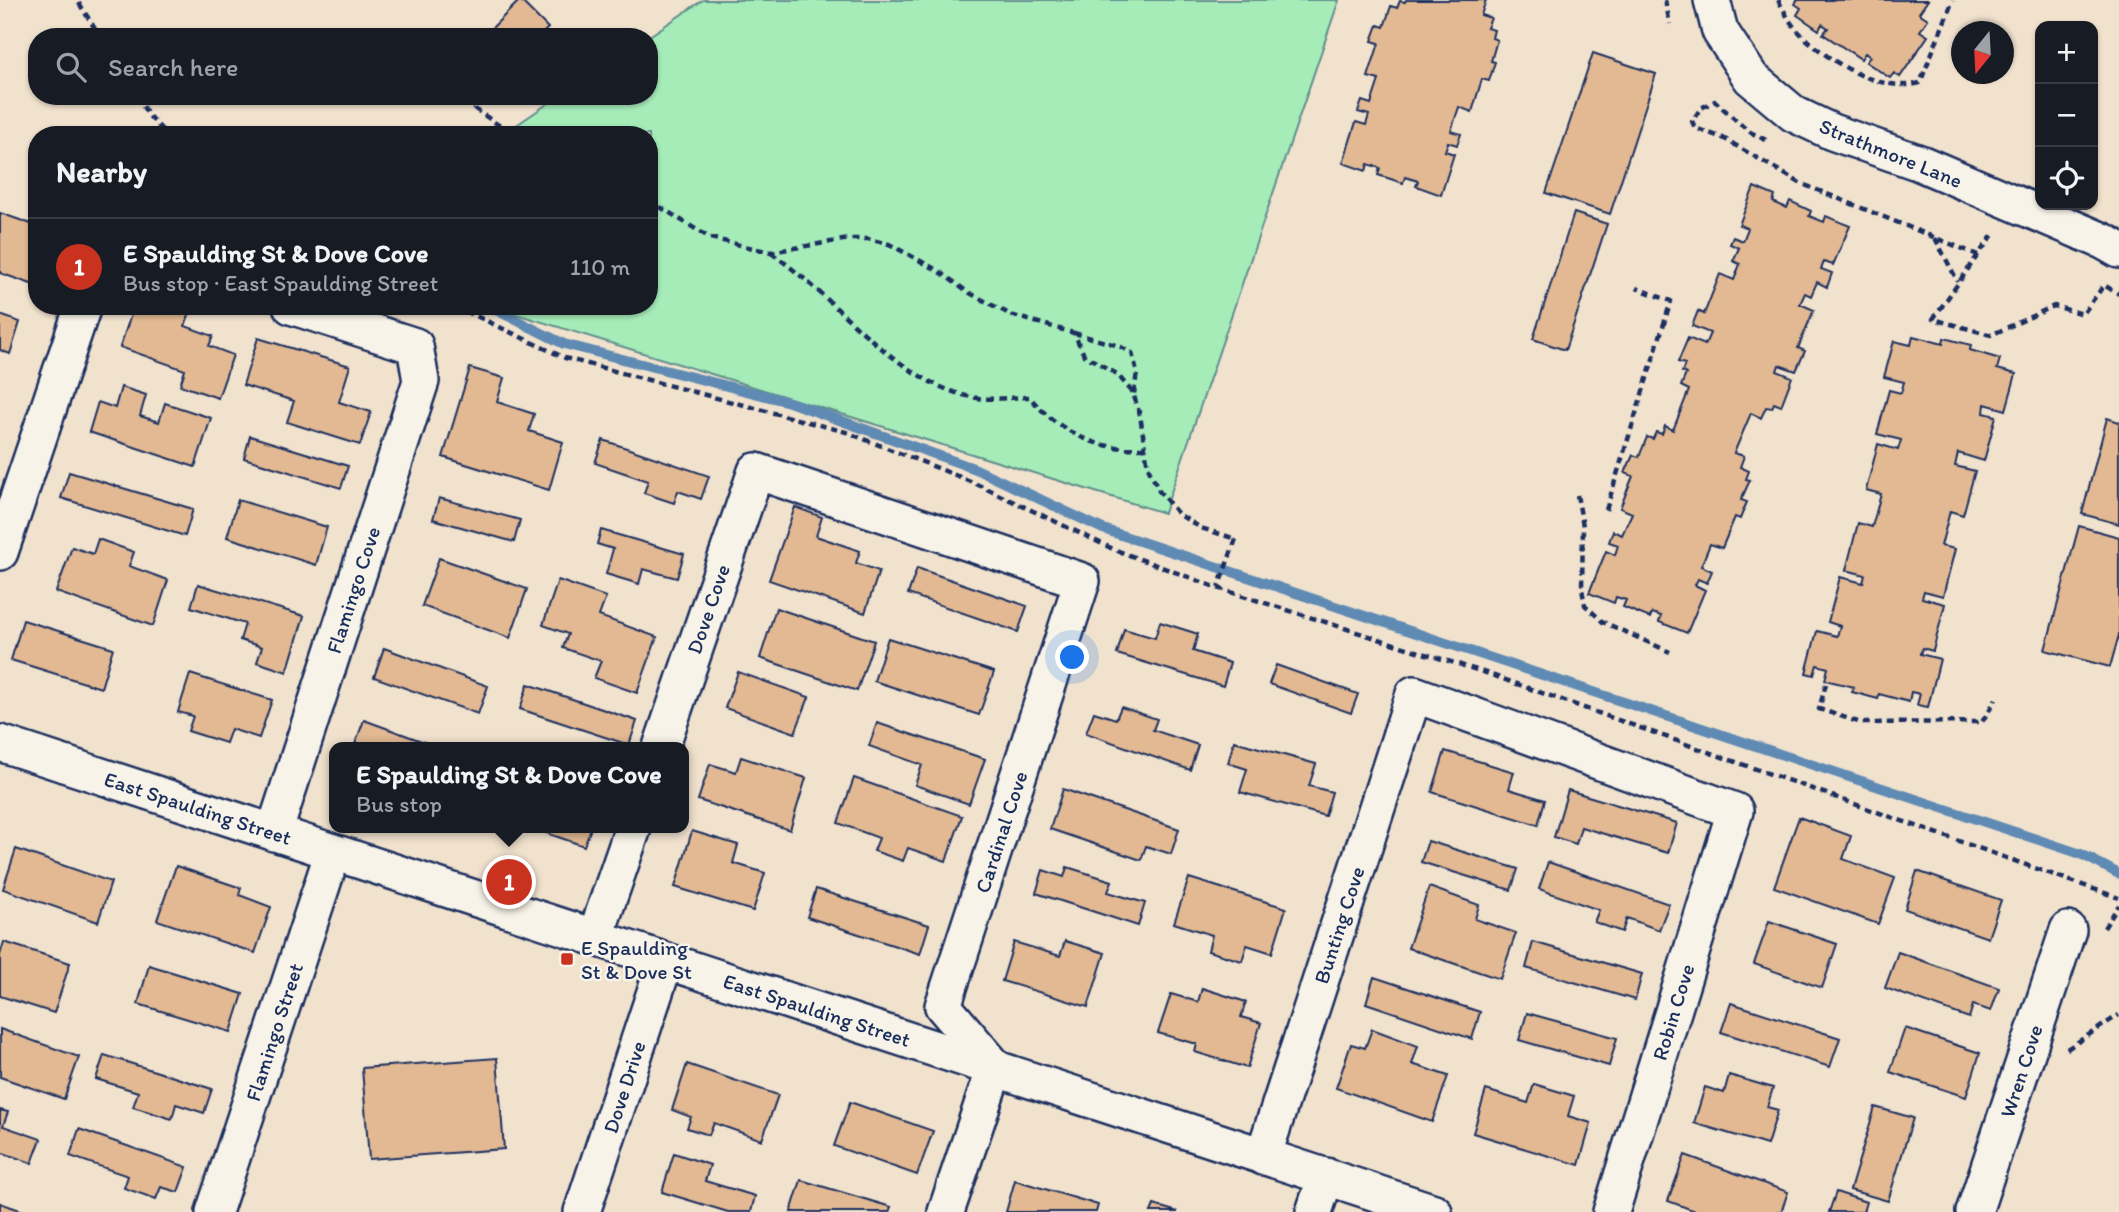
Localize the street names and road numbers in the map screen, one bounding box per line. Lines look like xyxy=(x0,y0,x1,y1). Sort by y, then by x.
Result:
street label: Strathmore Lane xyxy=(1816,113,1966,193)
street label: Flamingo Cove xyxy=(321,523,385,657)
street label: Dove Cove xyxy=(681,561,735,657)
street label: East Spaulding Street xyxy=(101,766,295,850)
street label: Cardinal Cove xyxy=(970,768,1032,896)
street label: Bunting Cove xyxy=(1308,863,1370,987)
street label: Flamingo Street xyxy=(240,960,308,1104)
street label: Robin Cove xyxy=(1647,961,1699,1063)
street label: East Spaulding Street xyxy=(720,968,914,1052)
street label: Wren Cove xyxy=(1994,1021,2048,1121)
street label: Dove Drive xyxy=(597,1038,651,1136)

